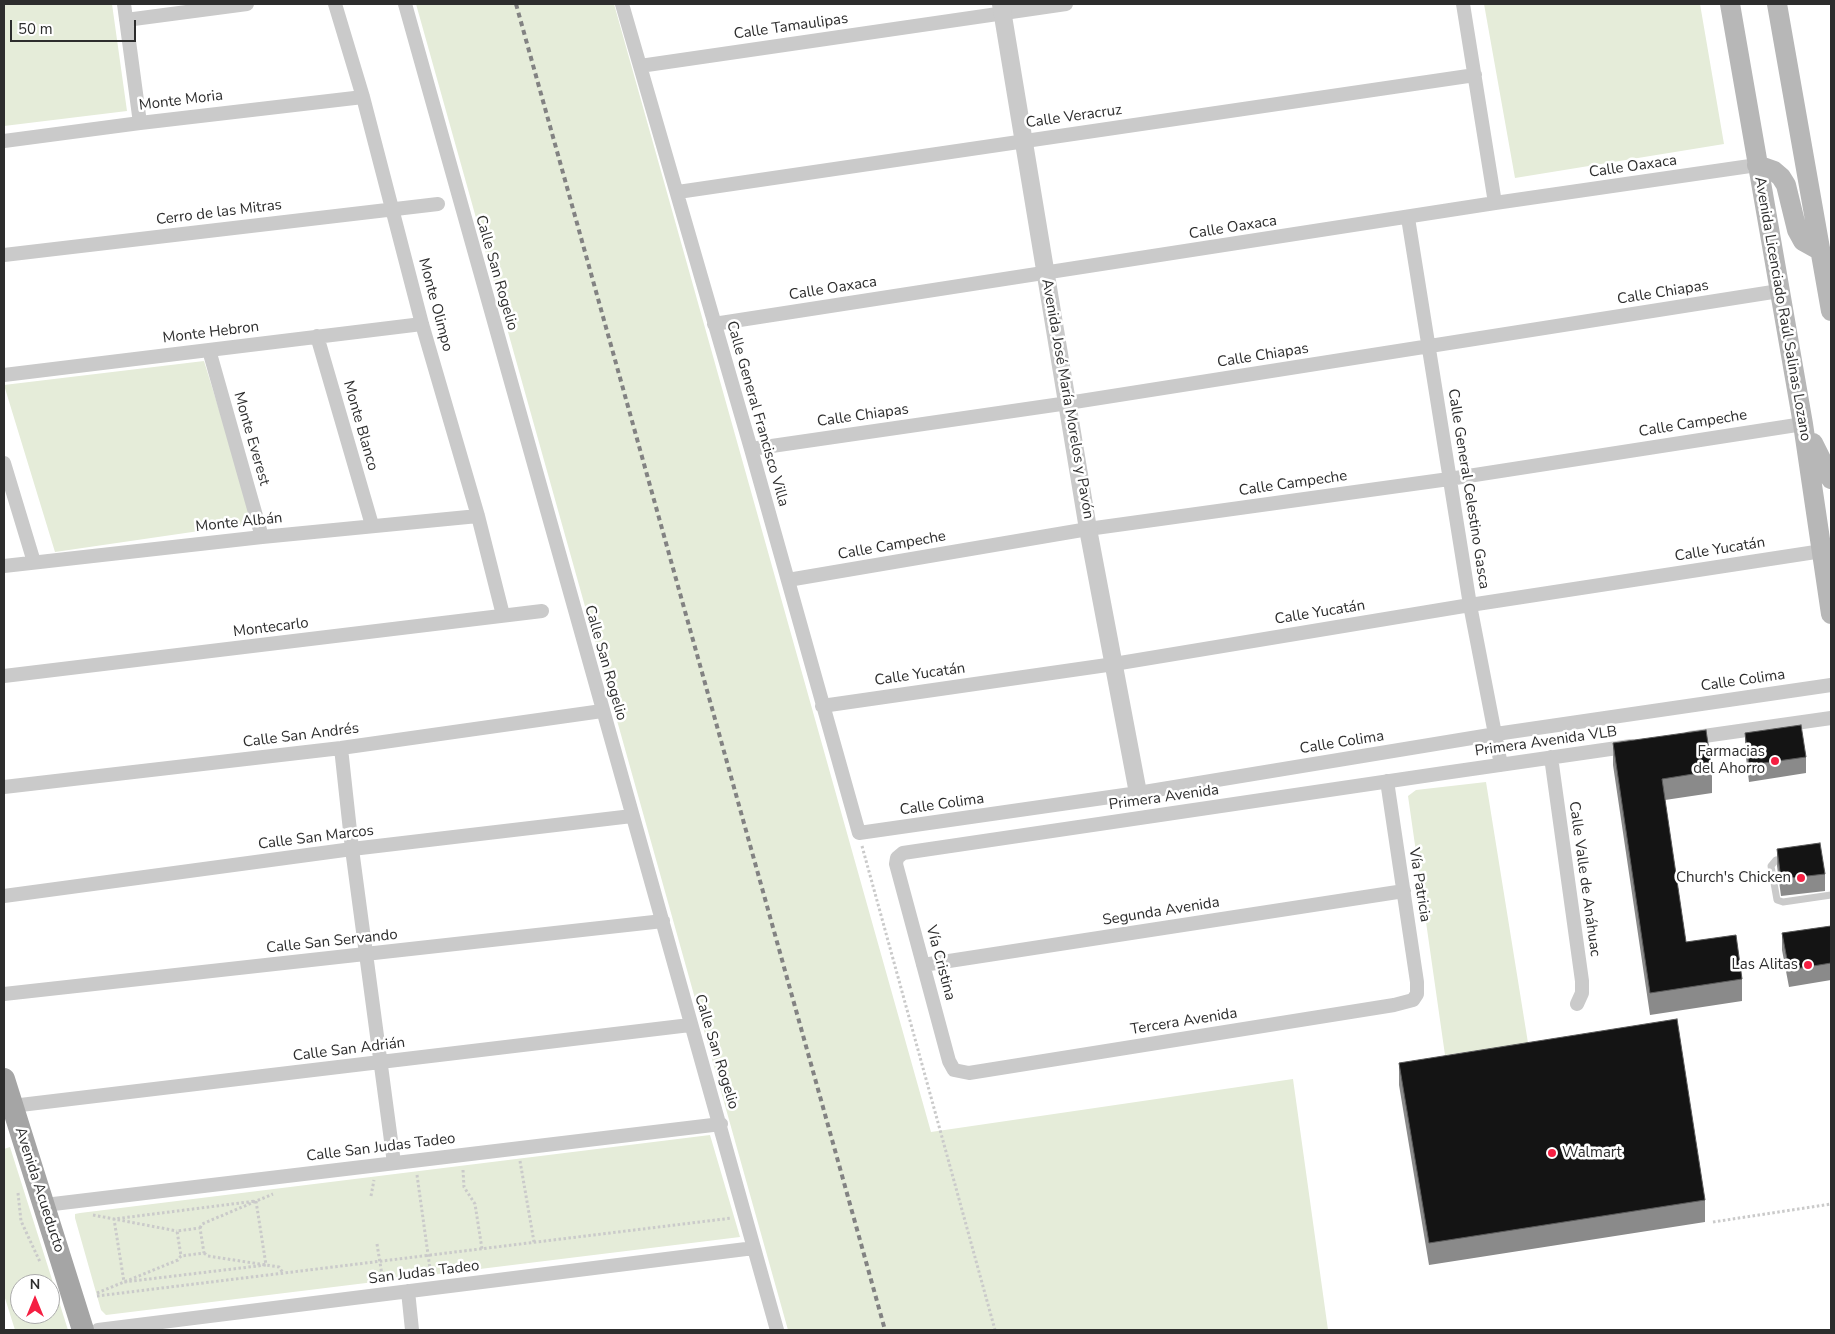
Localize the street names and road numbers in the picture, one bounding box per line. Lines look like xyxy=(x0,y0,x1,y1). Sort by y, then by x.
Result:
street label: Calle Tamaulipas xyxy=(733,10,849,44)
street label: Monte Moria xyxy=(138,87,224,115)
street label: Calle Veracruz xyxy=(1025,101,1123,133)
street label: Calle Oaxaca xyxy=(1588,152,1678,182)
street label: Avenida Licenciado Raúl Salinas Lozano xyxy=(1750,175,1814,443)
street label: Cerro de las Mitras xyxy=(155,196,283,230)
street label: Calle Oaxaca xyxy=(1188,212,1278,244)
street label: Calle San Rogelio xyxy=(471,213,521,333)
street label: Monte Olimpo xyxy=(414,256,456,354)
street label: Calle Oaxaca xyxy=(788,273,878,305)
street label: Avenida José María Morelos y Pavón xyxy=(1037,277,1097,521)
street label: Calle Chiapas xyxy=(1616,277,1710,309)
street label: Monte Hebron xyxy=(162,318,260,348)
street label: Calle General Francisco Villa xyxy=(722,319,792,509)
street label: Calle Chiapas xyxy=(1216,340,1310,372)
street label: Monte Blanco xyxy=(339,379,381,473)
street label: Calle General Celestino Gasca xyxy=(1443,387,1493,591)
street label: Monte Everest xyxy=(229,390,273,488)
street label: Calle Chiapas xyxy=(816,401,910,431)
street label: Calle Campeche xyxy=(1638,407,1748,441)
street label: Calle Campeche xyxy=(1238,467,1348,501)
street label: Monte Albán xyxy=(195,509,283,537)
street label: Calle Campeche xyxy=(837,528,947,564)
street label: Calle Yucatán xyxy=(1674,534,1766,566)
street label: Calle Yucatán xyxy=(1274,597,1366,629)
street label: Calle San Rogelio xyxy=(580,603,630,723)
street label: Montecarlo xyxy=(232,614,310,642)
street label: Calle Yucatán xyxy=(874,660,966,690)
street label: Calle Colima xyxy=(1700,666,1786,696)
street label: Calle San Andrés xyxy=(242,720,360,752)
street label: Primera Avenida VLB xyxy=(1474,723,1618,761)
street label: Calle Colima xyxy=(1299,727,1385,759)
street label: Primera Avenida xyxy=(1108,781,1220,815)
street label: Calle Colima xyxy=(899,790,985,820)
street label: Calle Valle de Anáhuac xyxy=(1564,800,1604,958)
street label: Calle San Marcos xyxy=(257,822,375,854)
street label: Vía Patricia xyxy=(1404,846,1434,924)
street label: Segunda Avenida xyxy=(1101,894,1221,930)
street label: Vía Cristina xyxy=(921,924,959,1002)
street label: Calle San Servando xyxy=(265,926,399,958)
street label: Calle San Rogelio xyxy=(690,992,742,1112)
street label: Tercera Avenida xyxy=(1129,1005,1239,1039)
street label: Calle San Adrián xyxy=(292,1034,406,1066)
street label: Avenida Acueducto xyxy=(10,1125,68,1255)
street label: Calle San Judas Tadeo xyxy=(305,1130,457,1166)
street label: San Judas Tadeo xyxy=(368,1257,480,1289)

